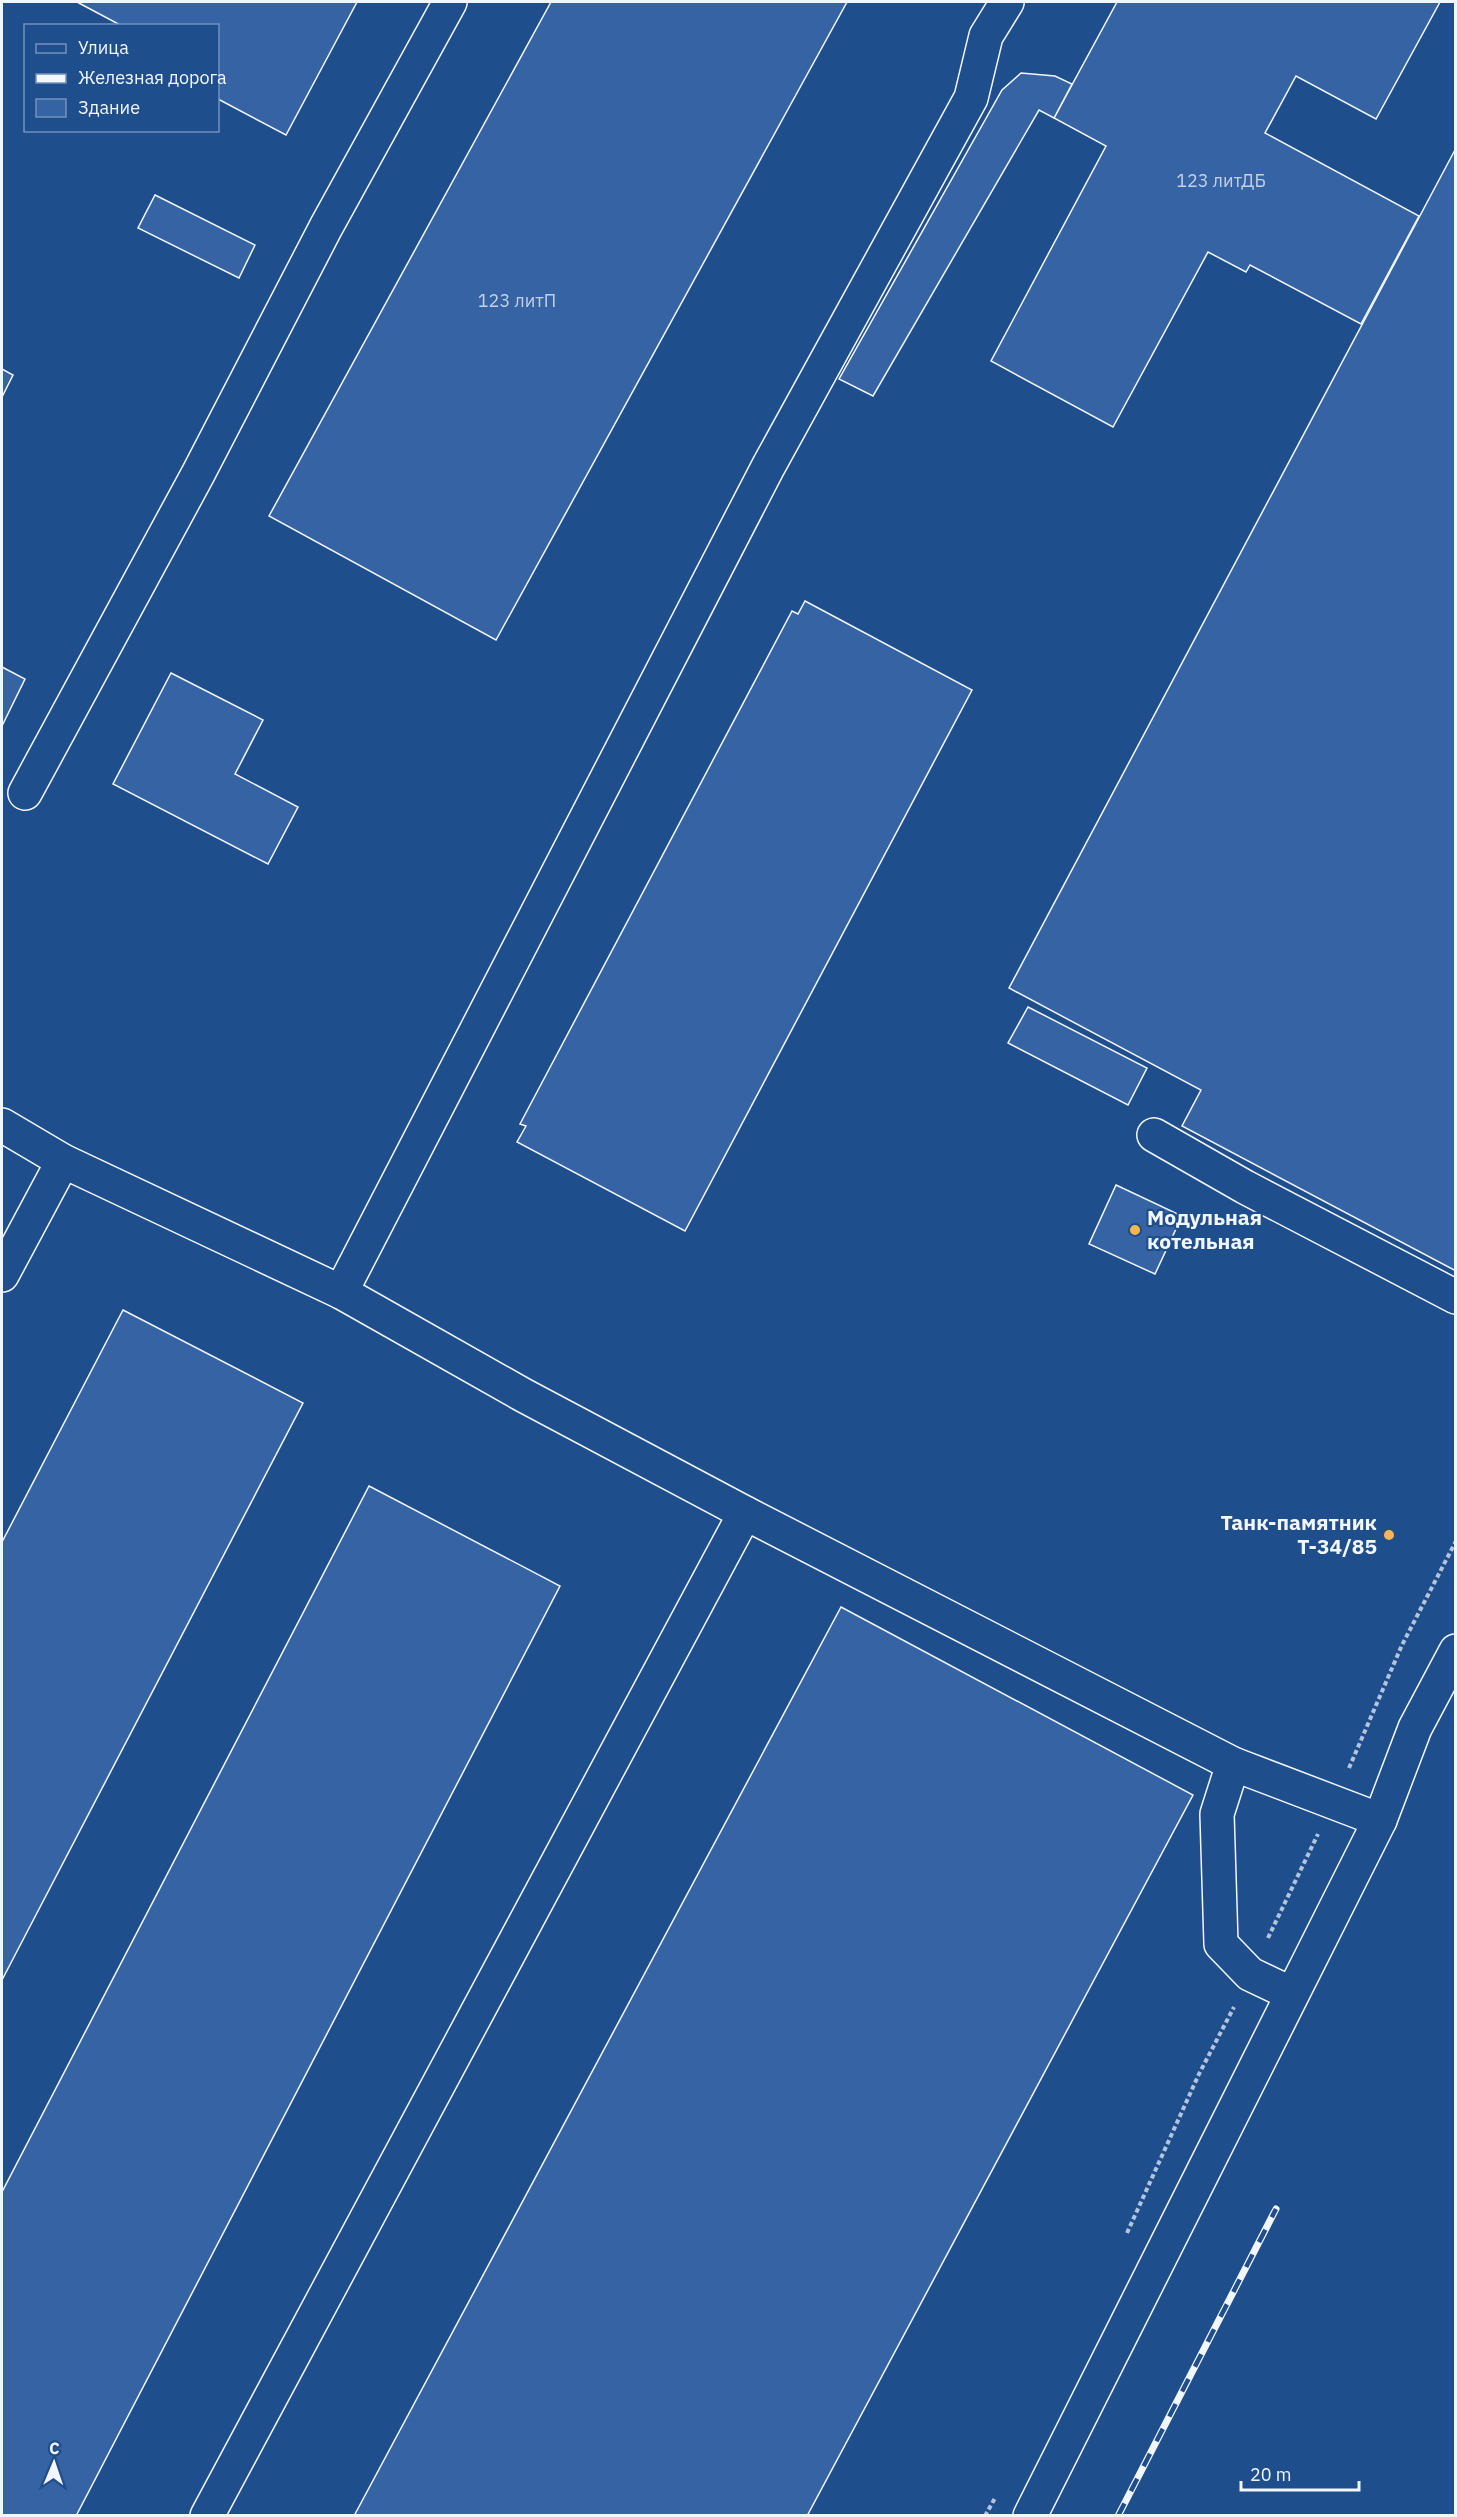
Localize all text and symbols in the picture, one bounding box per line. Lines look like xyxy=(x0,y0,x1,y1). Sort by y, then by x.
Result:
legend xyxy=(24,24,219,132)
text: Улица xyxy=(78,36,129,59)
text: Железная дорога xyxy=(78,66,227,89)
text: Здание xyxy=(78,96,140,119)
house number: 123 литДБ xyxy=(1176,169,1266,192)
house number: 123 литП xyxy=(478,289,556,312)
place label: Модульная котельная xyxy=(1147,1203,1262,1255)
marker: Модульная котельная xyxy=(1128,1223,1142,1237)
place label: Танк-памятник Т-34/85 xyxy=(1221,1508,1377,1560)
marker: Танк-памятник Т-34/85 xyxy=(1382,1528,1396,1542)
north arrow xyxy=(24,2433,84,2493)
text: С xyxy=(49,2438,60,2458)
scale bar xyxy=(1241,2454,1360,2492)
text: 20 m xyxy=(1250,2463,1292,2486)

